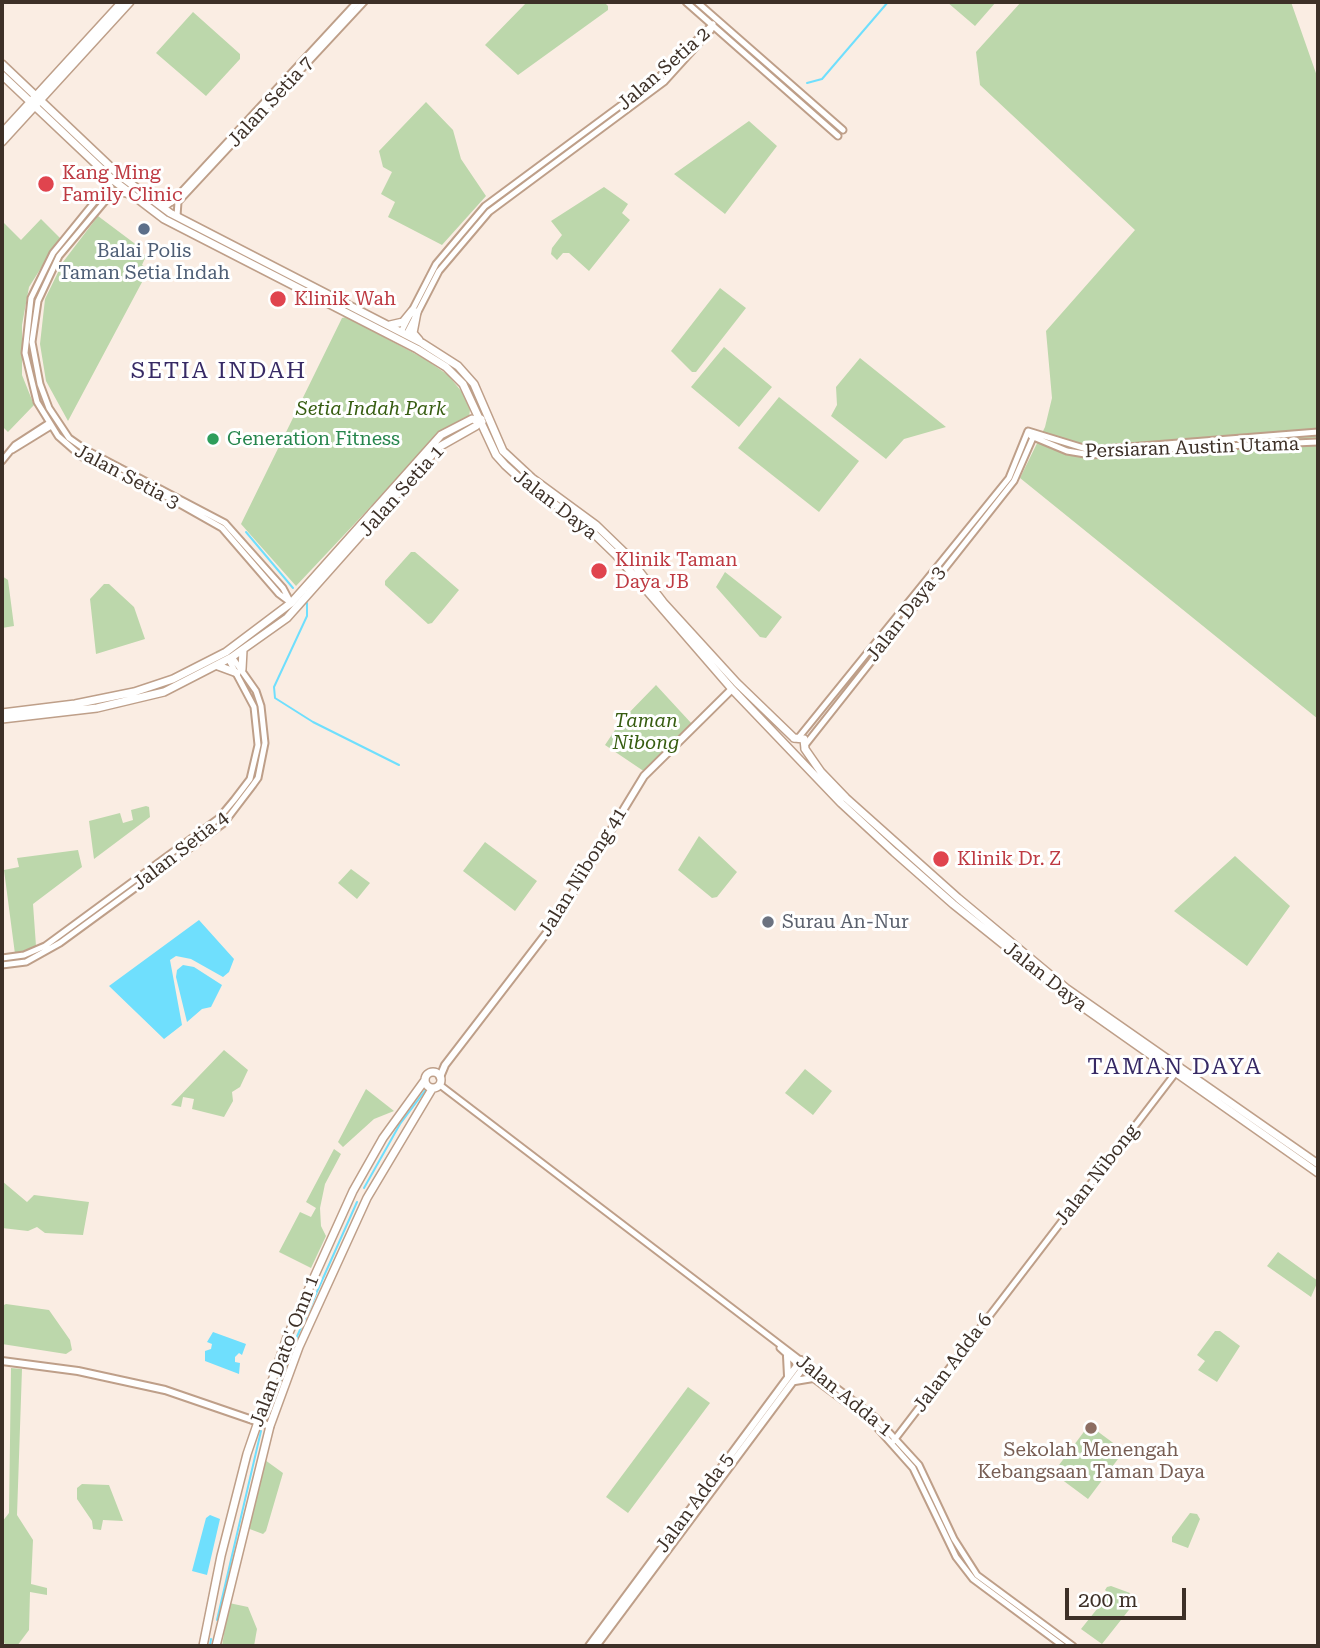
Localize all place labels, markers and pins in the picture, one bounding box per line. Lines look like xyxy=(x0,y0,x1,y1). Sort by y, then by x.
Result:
place label: Kang Ming Family Clinic xyxy=(62,162,183,206)
marker: Kang Ming Family Clinic xyxy=(36,174,56,194)
marker: Balai Polis Taman Setia Indah xyxy=(136,221,152,237)
place label: Balai Polis Taman Setia Indah xyxy=(58,240,230,284)
place label: Klinik Wah xyxy=(294,288,396,310)
marker: Klinik Wah xyxy=(268,289,288,309)
place label: Generation Fitness xyxy=(227,428,400,450)
marker: Generation Fitness xyxy=(205,431,221,447)
place label: Klinik Taman Daya JB xyxy=(615,549,738,593)
marker: Klinik Taman Daya JB xyxy=(589,561,609,581)
place label: Klinik Dr. Z xyxy=(957,848,1061,870)
marker: Klinik Dr. Z xyxy=(931,849,951,869)
place label: Surau An-Nur xyxy=(782,911,909,933)
marker: Surau An-Nur xyxy=(760,914,776,930)
marker: Sekolah Menengah Kebangsaan Taman Daya xyxy=(1083,1420,1099,1436)
place label: Sekolah Menengah Kebangsaan Taman Daya xyxy=(977,1439,1205,1483)

